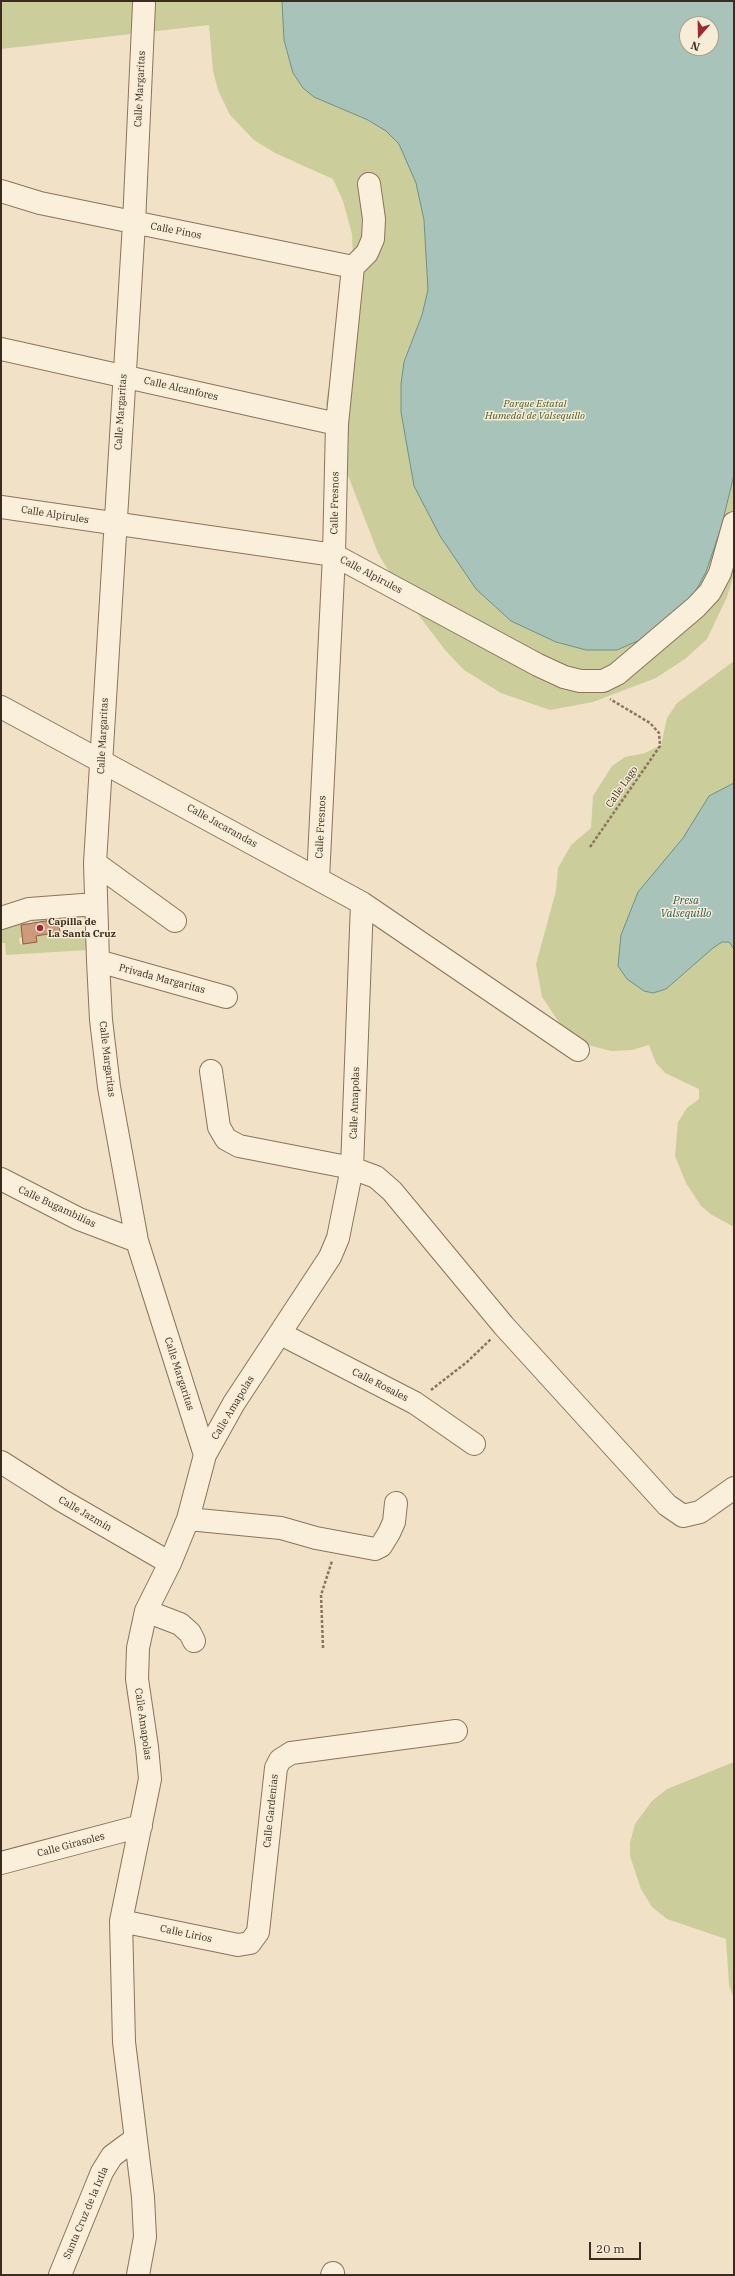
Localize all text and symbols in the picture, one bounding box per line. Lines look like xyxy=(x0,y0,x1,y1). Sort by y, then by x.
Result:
north arrow xyxy=(679,16,719,56)
text: N xyxy=(689,38,702,54)
street label: Calle Margaritas xyxy=(132,51,148,127)
street label: Calle Pinos xyxy=(149,220,203,242)
street label: Calle Margaritas xyxy=(112,373,130,451)
street label: Calle Alcanfores xyxy=(143,375,219,403)
park label: Parque Estatal Humedal de Valsequillo xyxy=(485,398,585,422)
street label: Calle Fresnos xyxy=(328,471,342,535)
street label: Calle Alpirules xyxy=(20,504,90,526)
street label: Calle Alpirules xyxy=(338,554,404,596)
street label: Calle Margaritas xyxy=(95,698,111,774)
street label: Calle Lago xyxy=(603,764,641,810)
street label: Calle Fresnos xyxy=(313,795,329,859)
street label: Calle Jacarandas xyxy=(185,802,259,850)
water label: Presa Valsequillo xyxy=(660,894,712,920)
place label: Capilla de La Santa Cruz xyxy=(48,916,116,940)
marker: Capilla de La Santa Cruz xyxy=(35,923,45,933)
street label: Privada Margaritas xyxy=(117,962,207,996)
street label: Calle Margaritas xyxy=(96,1020,118,1098)
street label: Calle Amapolas xyxy=(348,1067,362,1139)
street label: Calle Bugambilias xyxy=(16,1184,98,1230)
street label: Calle Margaritas xyxy=(161,1336,197,1412)
street label: Calle Rosales xyxy=(350,1366,410,1404)
street label: Calle Amapolas xyxy=(209,1374,257,1442)
street label: Calle Jazmín xyxy=(56,1494,114,1534)
street label: Calle Amapolas xyxy=(132,1687,154,1761)
street label: Calle Gardenias xyxy=(261,1774,281,1848)
street label: Calle Girasoles xyxy=(36,1830,106,1860)
street label: Calle Lirios xyxy=(159,1923,213,1945)
street label: Santa Cruz de la Ixtla xyxy=(61,2165,111,2261)
scale bar xyxy=(591,2234,643,2260)
text: 20 m xyxy=(596,2241,625,2256)

